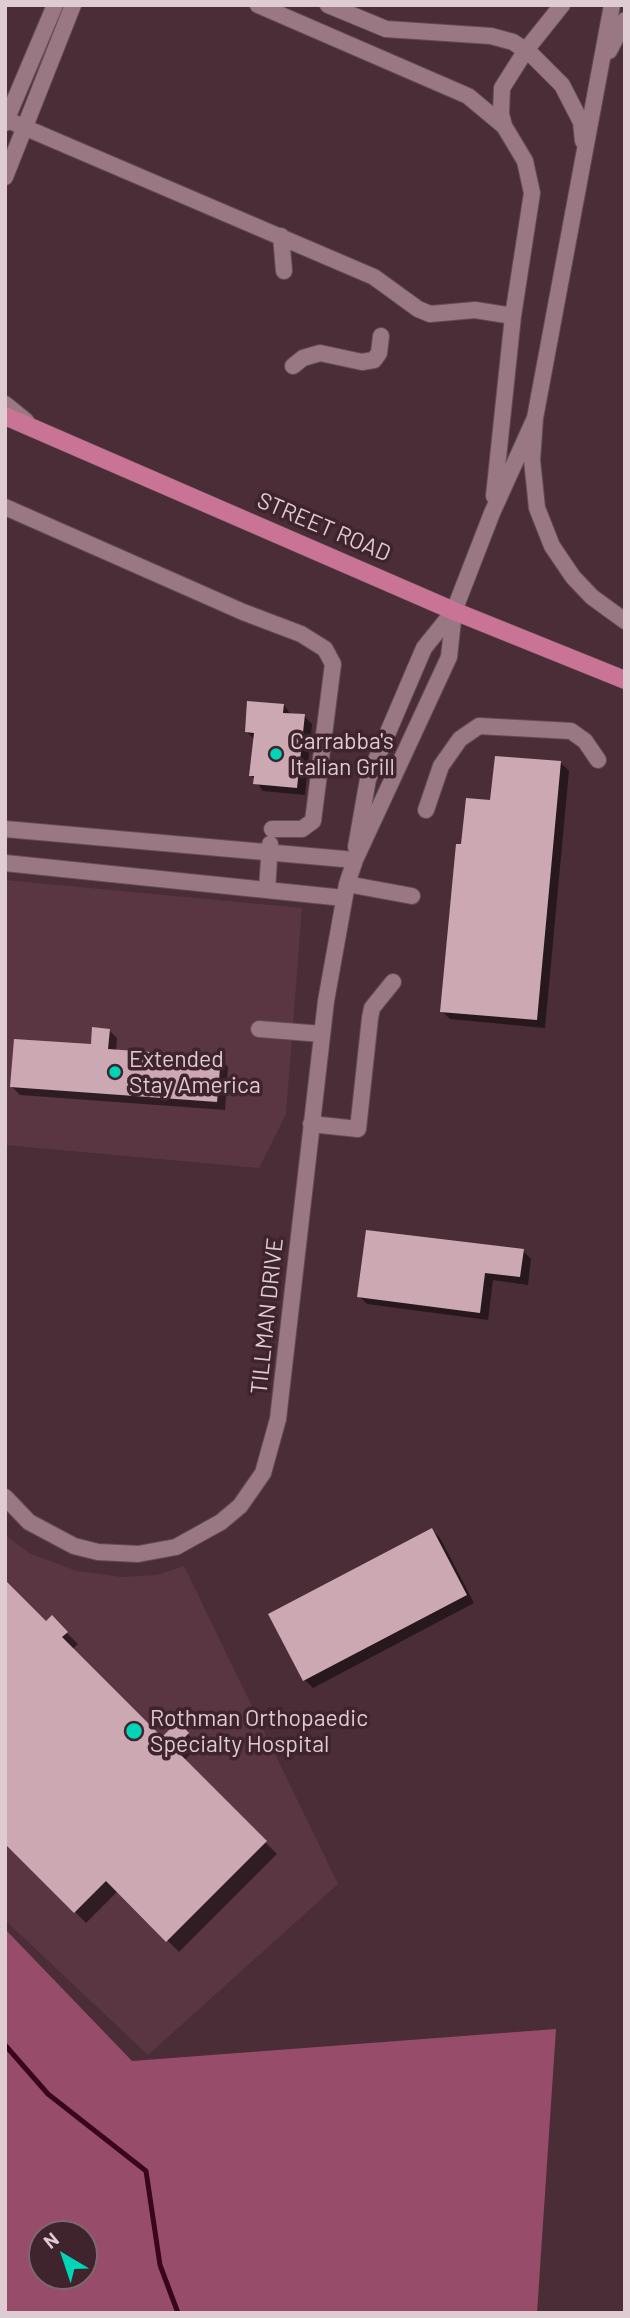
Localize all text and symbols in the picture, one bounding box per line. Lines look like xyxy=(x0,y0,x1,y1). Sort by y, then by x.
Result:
street label: STREET ROAD xyxy=(253,487,395,567)
place label: Carrabba's Italian Grill xyxy=(290,727,395,781)
marker: Carrabba's Italian Grill xyxy=(268,746,284,762)
place label: Extended Stay America xyxy=(129,1045,261,1099)
marker: Extended Stay America xyxy=(107,1064,123,1080)
street label: TILLMAN DRIVE xyxy=(245,1236,289,1396)
place label: Rothman Orthopaedic Specialty Hospital xyxy=(150,1704,368,1758)
marker: Rothman Orthopaedic Specialty Hospital xyxy=(124,1721,144,1741)
north arrow xyxy=(28,2220,98,2290)
text: N xyxy=(39,2227,63,2253)

